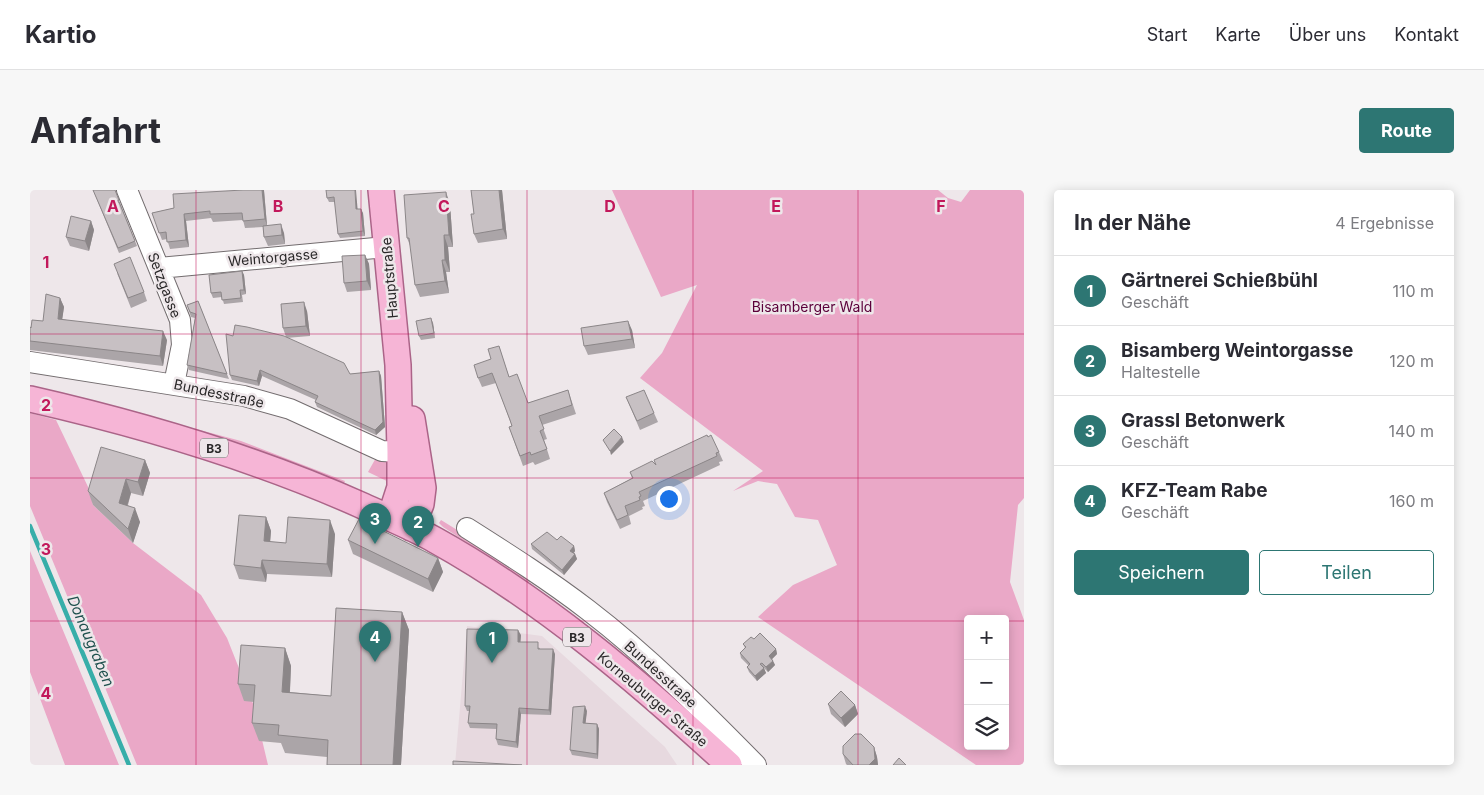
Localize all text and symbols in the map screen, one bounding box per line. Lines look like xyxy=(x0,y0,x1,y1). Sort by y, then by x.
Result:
text: Kartio xyxy=(25,20,96,49)
text: Start xyxy=(1147,24,1187,45)
text: Karte xyxy=(1215,24,1261,45)
text: Über uns xyxy=(1289,24,1366,45)
text: Kontakt xyxy=(1394,24,1459,45)
button: Route xyxy=(1359,108,1454,153)
text: Anfahrt xyxy=(30,109,161,151)
text: A xyxy=(107,196,119,216)
text: B xyxy=(273,196,283,216)
text: C xyxy=(438,196,450,216)
text: D xyxy=(604,196,616,216)
text: E xyxy=(771,196,781,216)
text: F xyxy=(936,196,946,216)
text: In der Nähe xyxy=(1074,210,1191,235)
text: 4 Ergebnisse xyxy=(1335,213,1434,233)
street label: Hauptstraße xyxy=(377,237,401,319)
street label: Weintorgasse xyxy=(227,245,319,269)
street label: Setzgasse xyxy=(145,250,185,320)
text: 1 xyxy=(43,252,49,272)
text: Gärtnerei Schießbühl xyxy=(1121,269,1318,292)
text: 1 xyxy=(1087,281,1093,301)
text: 110 m xyxy=(1392,281,1434,301)
text: Geschäft xyxy=(1121,292,1189,312)
park label: Bisamberger Wald xyxy=(752,298,872,315)
text: Bisamberg Weintorgasse xyxy=(1121,339,1353,362)
text: 2 xyxy=(1085,351,1095,371)
text: 120 m xyxy=(1389,351,1434,371)
text: Haltestelle xyxy=(1121,362,1200,382)
street label: Bundesstraße xyxy=(172,375,266,411)
text: 2 xyxy=(41,395,51,415)
text: Grassl Betonwerk xyxy=(1121,409,1285,432)
text: 3 xyxy=(1085,421,1095,441)
text: 140 m xyxy=(1389,421,1434,441)
text: Geschäft xyxy=(1121,432,1189,452)
road number: B3 xyxy=(200,438,228,458)
text: KFZ-Team Rabe xyxy=(1121,479,1267,502)
your location xyxy=(656,486,682,512)
text: 4 xyxy=(1085,491,1095,511)
text: 160 m xyxy=(1389,491,1434,511)
text: Geschäft xyxy=(1121,502,1189,522)
pin: 3 xyxy=(359,503,391,544)
pin: 2 xyxy=(402,506,434,547)
text: 3 xyxy=(41,539,51,559)
button: Speichern xyxy=(1074,550,1249,595)
button: Teilen xyxy=(1259,550,1434,595)
water label: Donaugraben xyxy=(63,593,119,690)
map controls xyxy=(964,615,1009,750)
button: + xyxy=(964,615,1009,660)
pin: 4 xyxy=(359,621,391,662)
pin: 1 xyxy=(476,622,508,663)
road number: B3 xyxy=(563,628,591,647)
street label: Bundesstraße xyxy=(621,637,701,711)
street label: Korneuburger Straße xyxy=(594,648,712,750)
button: − xyxy=(964,660,1009,705)
text: 4 xyxy=(41,683,52,703)
button: layers xyxy=(964,705,1009,750)

